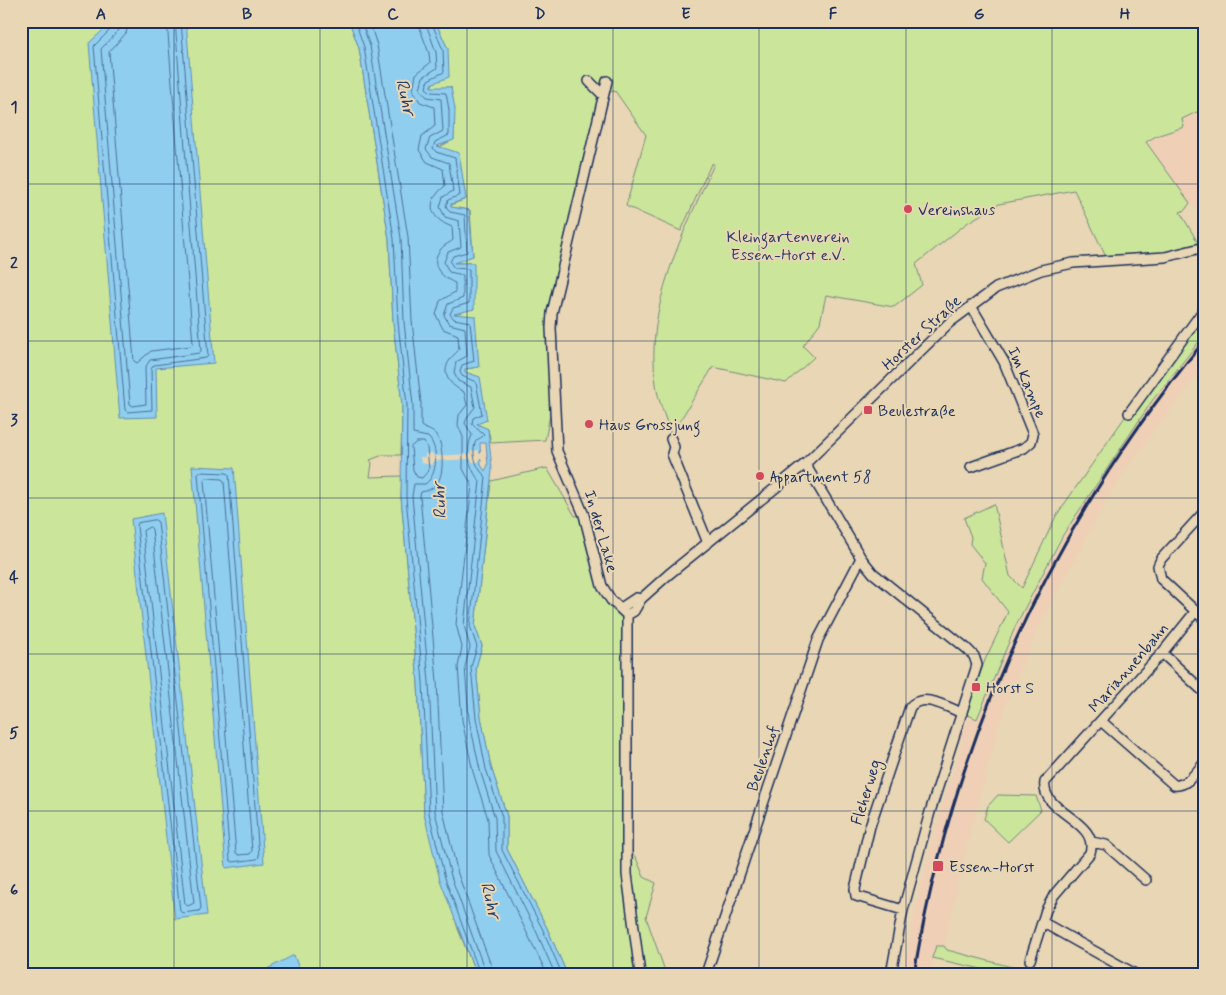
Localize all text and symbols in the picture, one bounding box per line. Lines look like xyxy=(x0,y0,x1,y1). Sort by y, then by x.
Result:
text: A xyxy=(96,4,106,25)
text: B xyxy=(242,4,252,25)
text: C xyxy=(387,4,399,25)
text: D xyxy=(534,4,546,25)
text: E xyxy=(681,4,691,25)
text: F xyxy=(829,4,838,25)
text: G xyxy=(974,4,985,25)
text: H xyxy=(1120,4,1131,25)
water label: Ruhr xyxy=(389,77,421,120)
text: 1 xyxy=(10,97,18,118)
place label: Vereinshaus xyxy=(918,200,995,221)
marker: Vereinshaus xyxy=(902,203,914,215)
park label: Kleingartenverein Essen-Horst e.V. xyxy=(727,227,849,266)
text: 2 xyxy=(10,253,18,274)
street label: Horster Straße xyxy=(878,291,966,375)
street label: Im Kampe xyxy=(1002,344,1051,422)
place label: Beulestraße xyxy=(878,401,956,422)
marker: Beulestraße xyxy=(862,404,874,416)
text: 3 xyxy=(10,410,18,431)
place label: Haus Grossjung xyxy=(599,415,701,437)
marker: Haus Grossjung xyxy=(583,418,595,430)
place label: Appartment 58 xyxy=(770,467,871,489)
marker: Appartment 58 xyxy=(754,470,766,482)
water label: Ruhr xyxy=(427,479,453,520)
street label: In der Lake xyxy=(579,488,622,575)
text: 4 xyxy=(9,567,19,588)
street label: Mariannenbahn xyxy=(1084,619,1174,717)
place label: Horst S xyxy=(986,678,1034,699)
marker: Horst S xyxy=(970,681,982,693)
text: 5 xyxy=(9,723,19,744)
street label: Beulenhof xyxy=(742,723,785,794)
street label: Fleherweg xyxy=(846,757,887,828)
place label: Essen-Horst xyxy=(949,857,1034,878)
marker: Essen-Horst xyxy=(931,859,945,873)
water label: Ruhr xyxy=(474,879,507,923)
text: 6 xyxy=(10,880,18,901)

